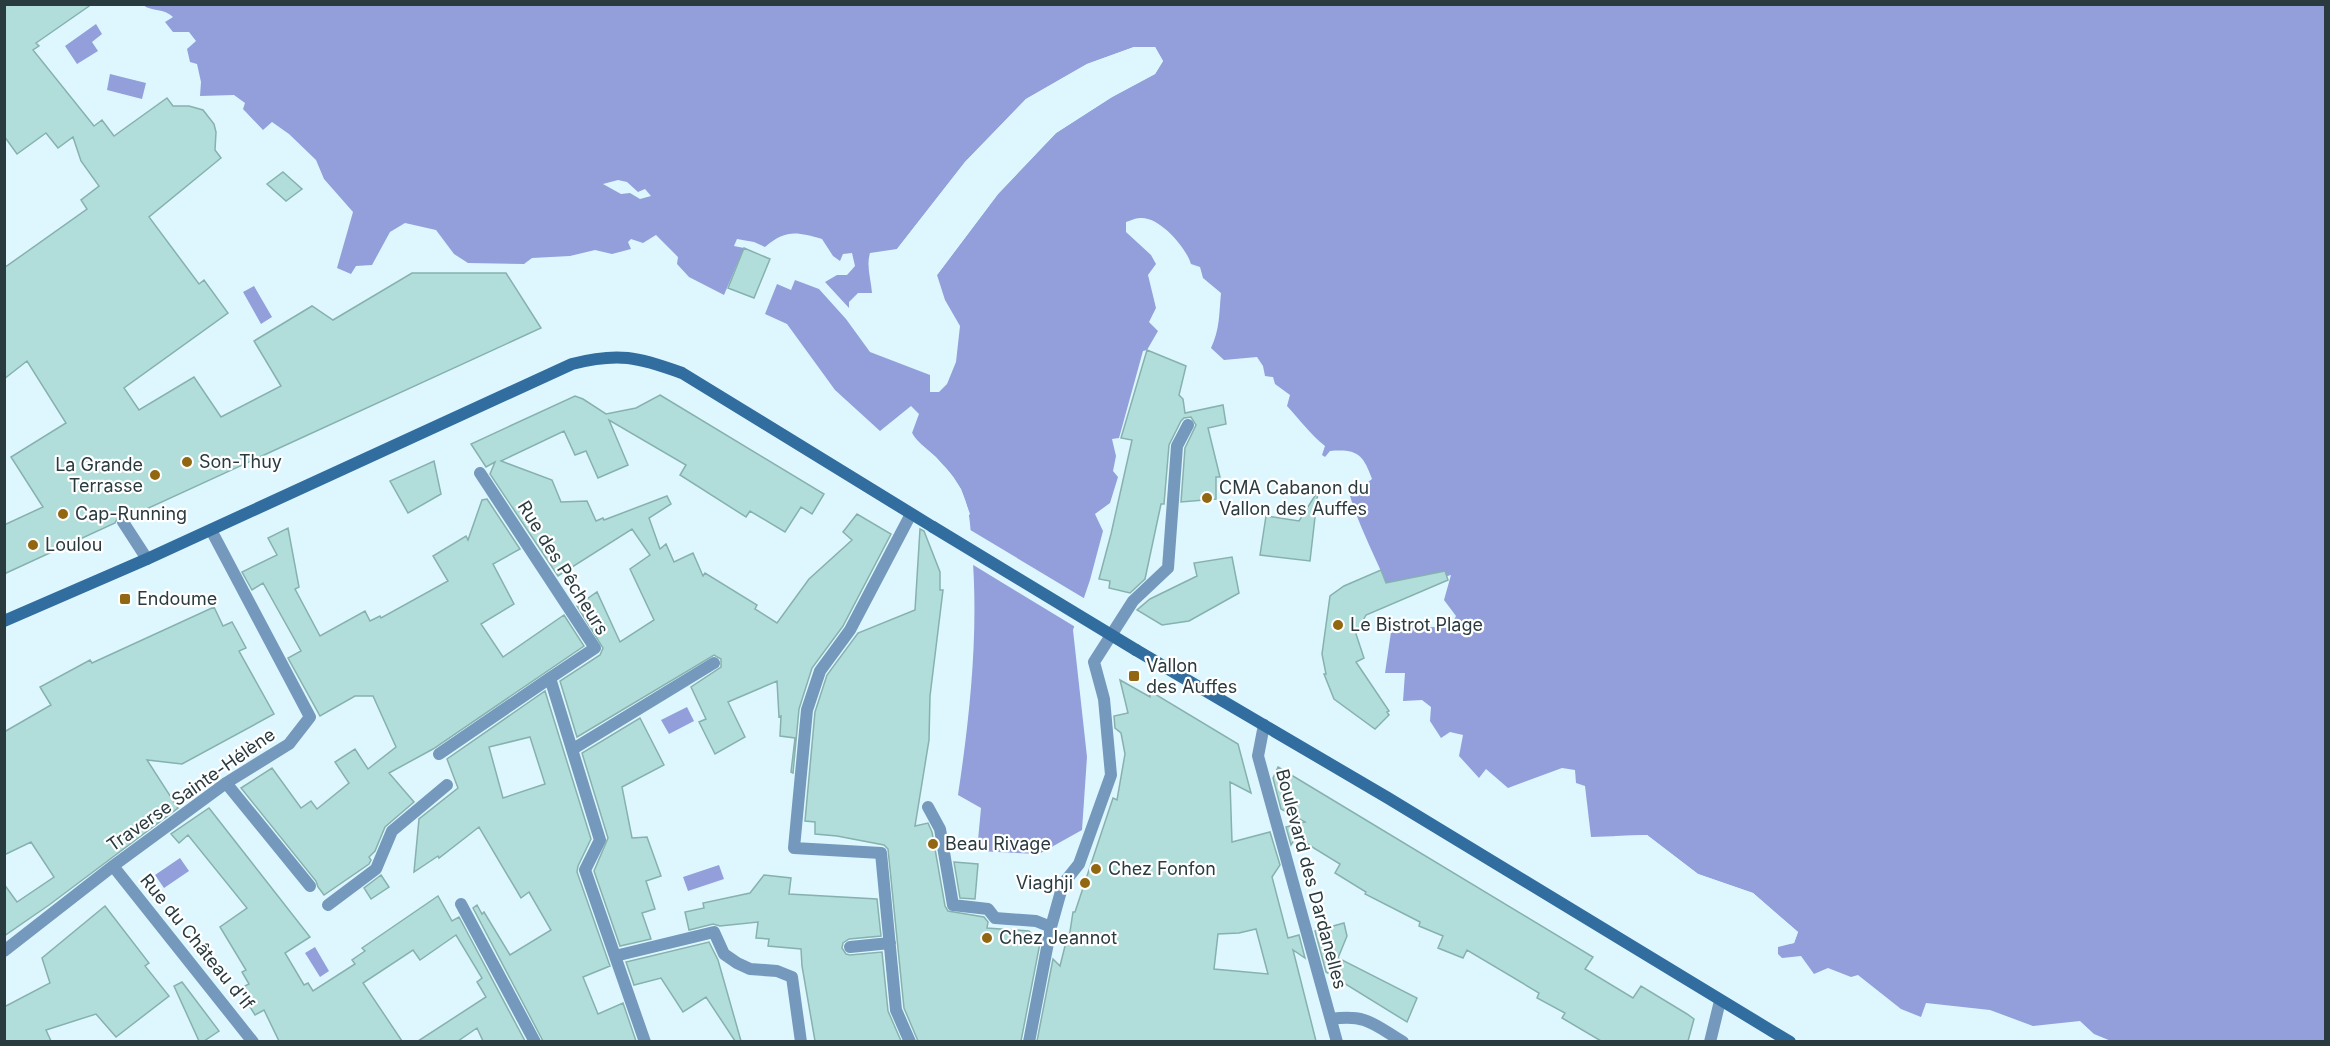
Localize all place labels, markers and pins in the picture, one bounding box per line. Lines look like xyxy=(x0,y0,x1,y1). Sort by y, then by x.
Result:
place label: Son-Thuy xyxy=(199,451,282,472)
place label: La Grande Terrasse xyxy=(55,454,143,496)
marker: Son-Thuy xyxy=(180,455,194,469)
marker: La Grande Terrasse xyxy=(148,468,162,482)
place label: CMA Cabanon du Vallon des Auffes xyxy=(1219,477,1369,519)
marker: CMA Cabanon du Vallon des Auffes xyxy=(1200,491,1214,505)
place label: Cap-Running xyxy=(75,503,187,524)
marker: Cap-Running xyxy=(56,507,70,521)
place label: Loulou xyxy=(45,534,102,555)
marker: Loulou xyxy=(26,538,40,552)
place label: Endoume xyxy=(137,588,217,609)
marker: Endoume xyxy=(118,592,132,606)
place label: Le Bistrot Plage xyxy=(1350,614,1483,635)
marker: Le Bistrot Plage xyxy=(1331,618,1345,632)
place label: Vallon des Auffes xyxy=(1146,655,1237,697)
marker: Vallon des Auffes xyxy=(1127,669,1141,683)
place label: Beau Rivage xyxy=(945,833,1051,854)
marker: Beau Rivage xyxy=(926,837,940,851)
place label: Chez Fonfon xyxy=(1108,858,1216,879)
marker: Chez Fonfon xyxy=(1089,862,1103,876)
place label: Viaghji xyxy=(1016,872,1073,893)
marker: Viaghji xyxy=(1078,876,1092,890)
place label: Chez Jeannot xyxy=(999,927,1117,948)
marker: Chez Jeannot xyxy=(980,931,994,945)

